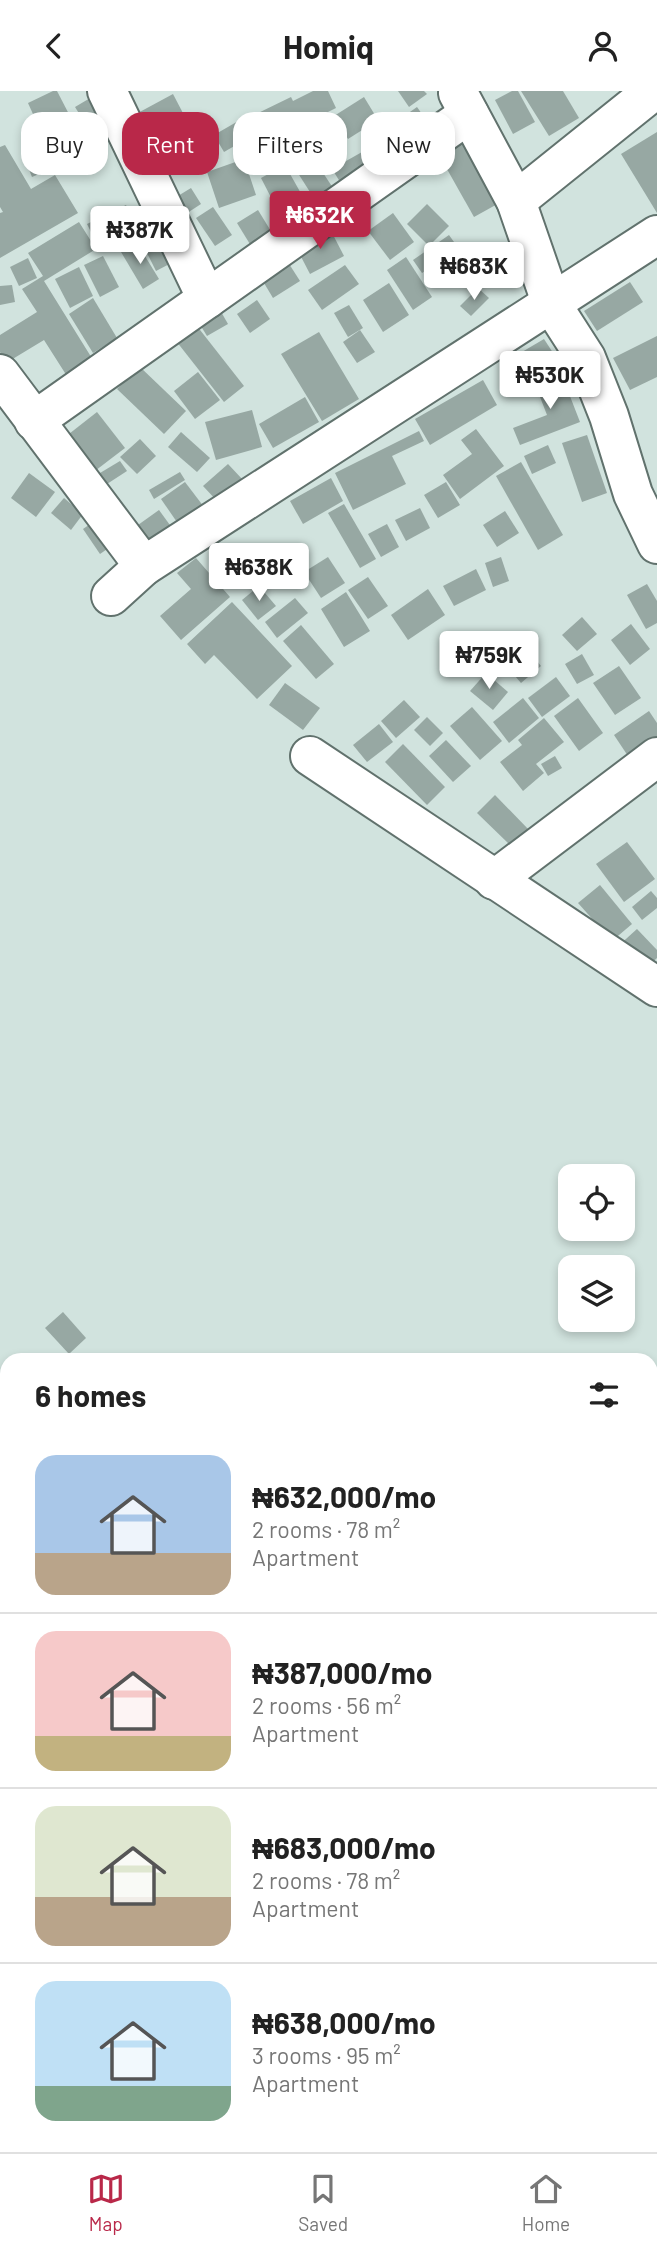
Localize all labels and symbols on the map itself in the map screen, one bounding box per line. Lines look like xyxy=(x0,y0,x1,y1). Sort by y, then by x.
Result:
pin: ₦632K xyxy=(271,191,369,251)
pin: ₦387K xyxy=(91,207,189,266)
pin: ₦683K xyxy=(425,243,523,302)
pin: ₦530K xyxy=(501,351,599,411)
pin: ₦638K xyxy=(210,543,308,603)
pin: ₦759K xyxy=(440,631,538,691)

